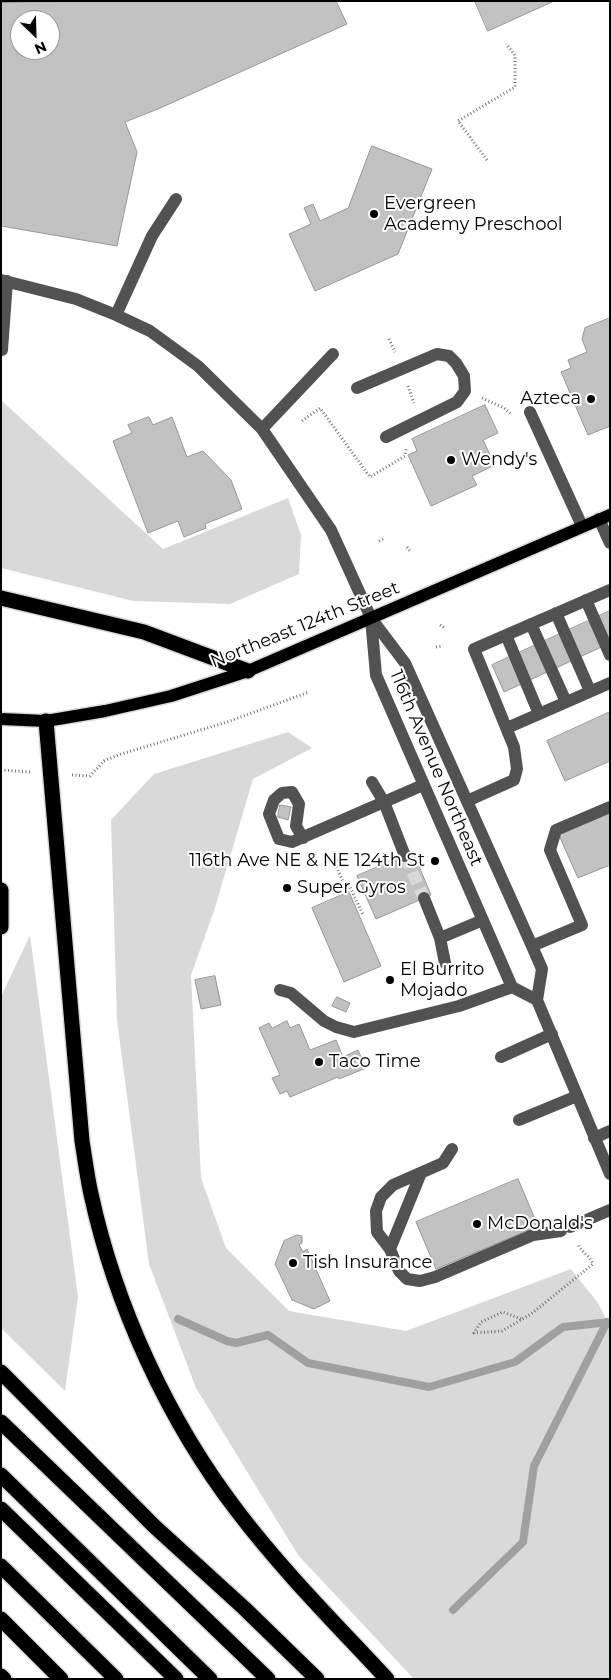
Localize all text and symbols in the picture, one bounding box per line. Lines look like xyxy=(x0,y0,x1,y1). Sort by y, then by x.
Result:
north arrow xyxy=(10,10,60,60)
text: N xyxy=(32,37,50,58)
place label: Evergreen Academy Preschool xyxy=(384,193,563,235)
marker: Evergreen Academy Preschool xyxy=(368,208,380,220)
place label: Azteca xyxy=(520,388,581,410)
marker: Azteca xyxy=(585,393,597,405)
place label: Wendy's xyxy=(461,449,537,471)
marker: Wendy's xyxy=(445,454,457,466)
street label: Northeast 124th Street xyxy=(207,577,403,673)
street label: 116th Avenue Northeast xyxy=(385,667,487,869)
place label: 116th Ave NE & NE 124th St xyxy=(189,850,425,872)
marker: 116th Ave NE & NE 124th St xyxy=(429,855,441,867)
place label: Super Gyros xyxy=(297,877,406,899)
marker: Super Gyros xyxy=(281,882,293,894)
place label: El Burrito Mojado xyxy=(400,959,484,1002)
marker: El Burrito Mojado xyxy=(384,974,396,986)
place label: Taco Time xyxy=(329,1051,421,1073)
marker: Taco Time xyxy=(313,1056,325,1068)
place label: McDonald's xyxy=(487,1213,593,1235)
marker: McDonald's xyxy=(471,1218,483,1230)
place label: Tish Insurance xyxy=(303,1252,432,1274)
marker: Tish Insurance xyxy=(287,1257,299,1269)

